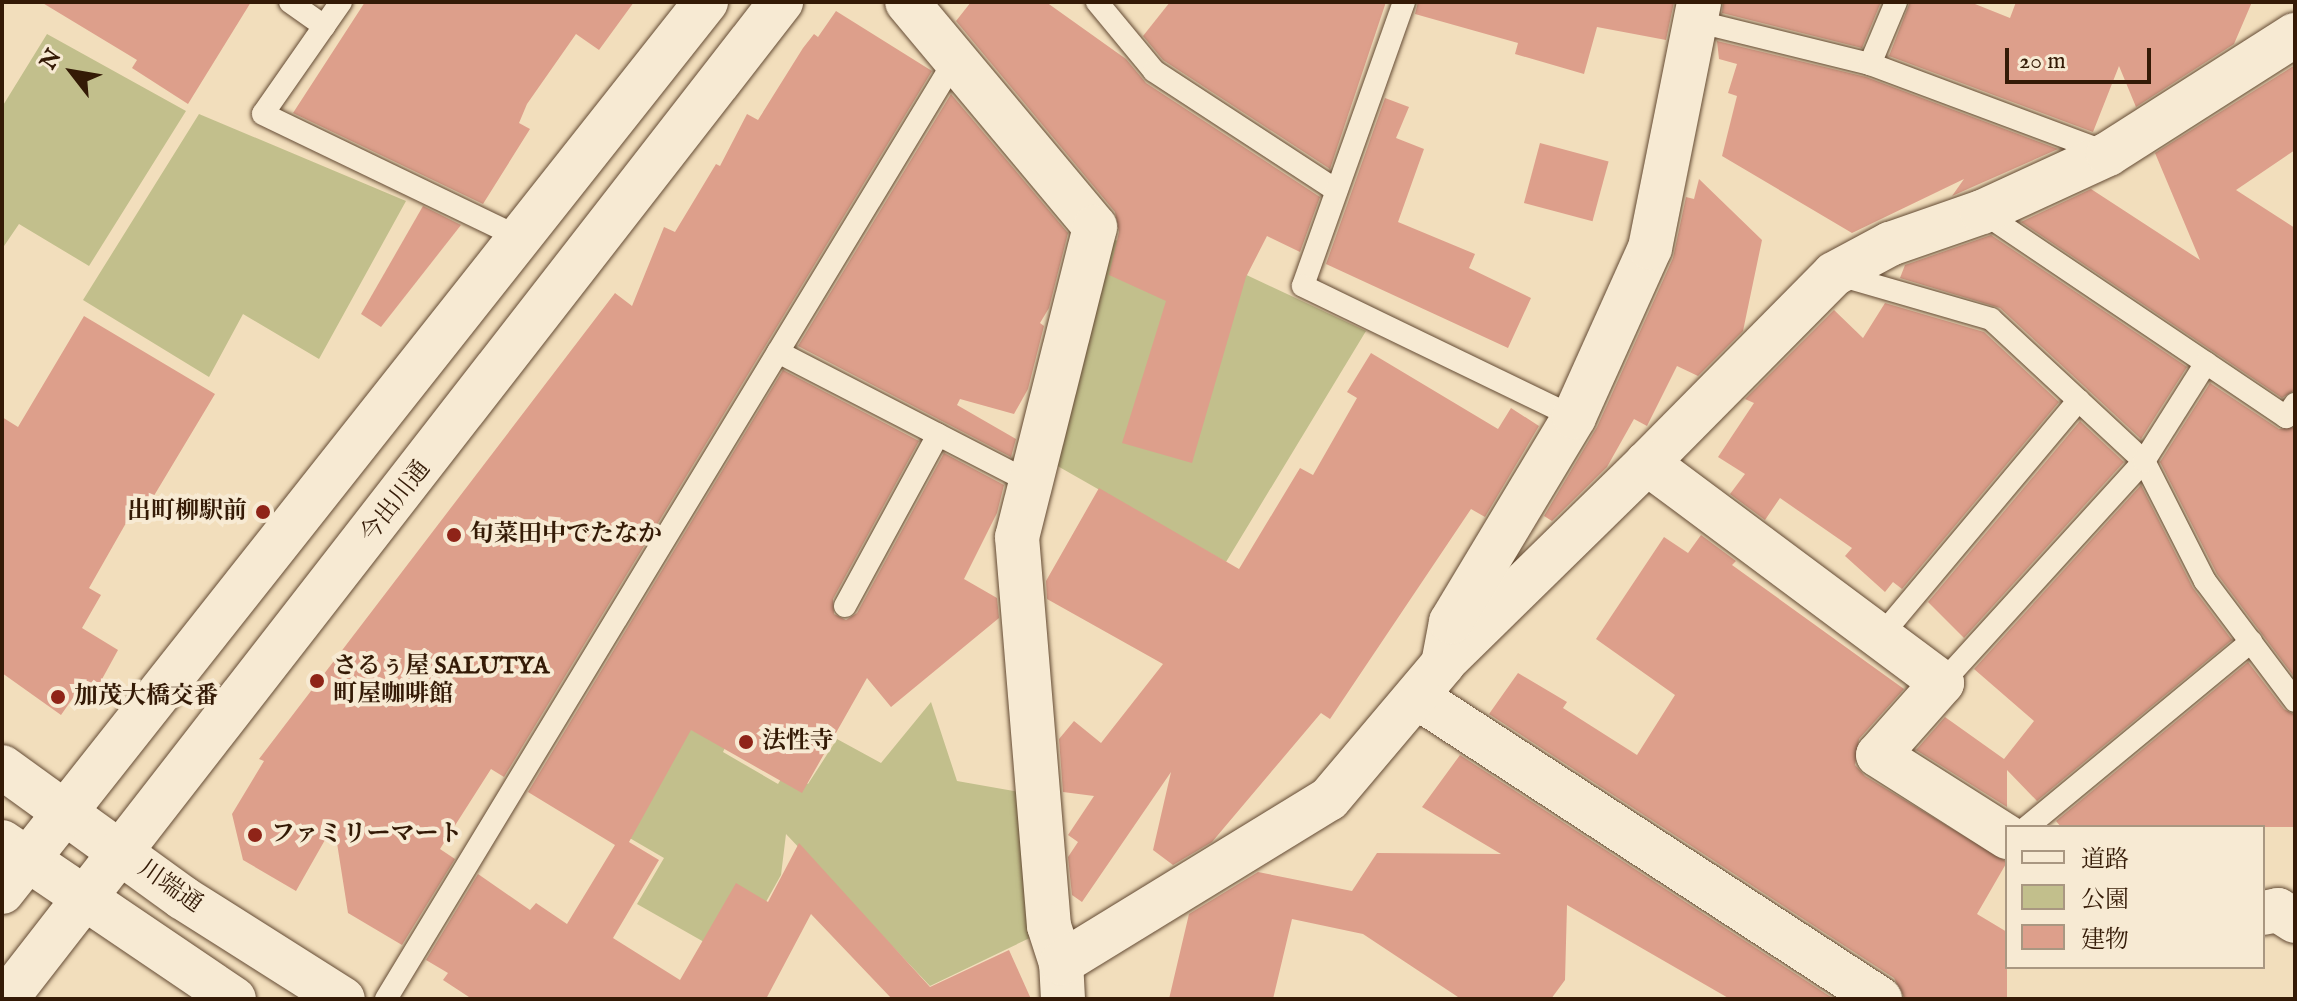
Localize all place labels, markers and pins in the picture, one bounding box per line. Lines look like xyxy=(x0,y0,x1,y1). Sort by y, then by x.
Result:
place label: 出町柳駅前 xyxy=(127,498,247,526)
marker: 出町柳駅前 xyxy=(254,503,272,521)
place label: 旬菜田中でたなか xyxy=(470,521,662,549)
marker: 旬菜田中でたなか xyxy=(445,526,463,544)
place label: さるぅ屋 SALUTYA 町屋咖啡館 xyxy=(333,653,549,709)
marker: さるぅ屋 SALUTYA 町屋咖啡館 xyxy=(308,672,326,690)
place label: 加茂大橋交番 xyxy=(74,683,218,711)
marker: 加茂大橋交番 xyxy=(49,688,67,706)
place label: 法性寺 xyxy=(762,728,834,756)
marker: 法性寺 xyxy=(737,733,755,751)
place label: ファミリーマート xyxy=(271,821,463,849)
marker: ファミリーマート xyxy=(246,826,264,844)

